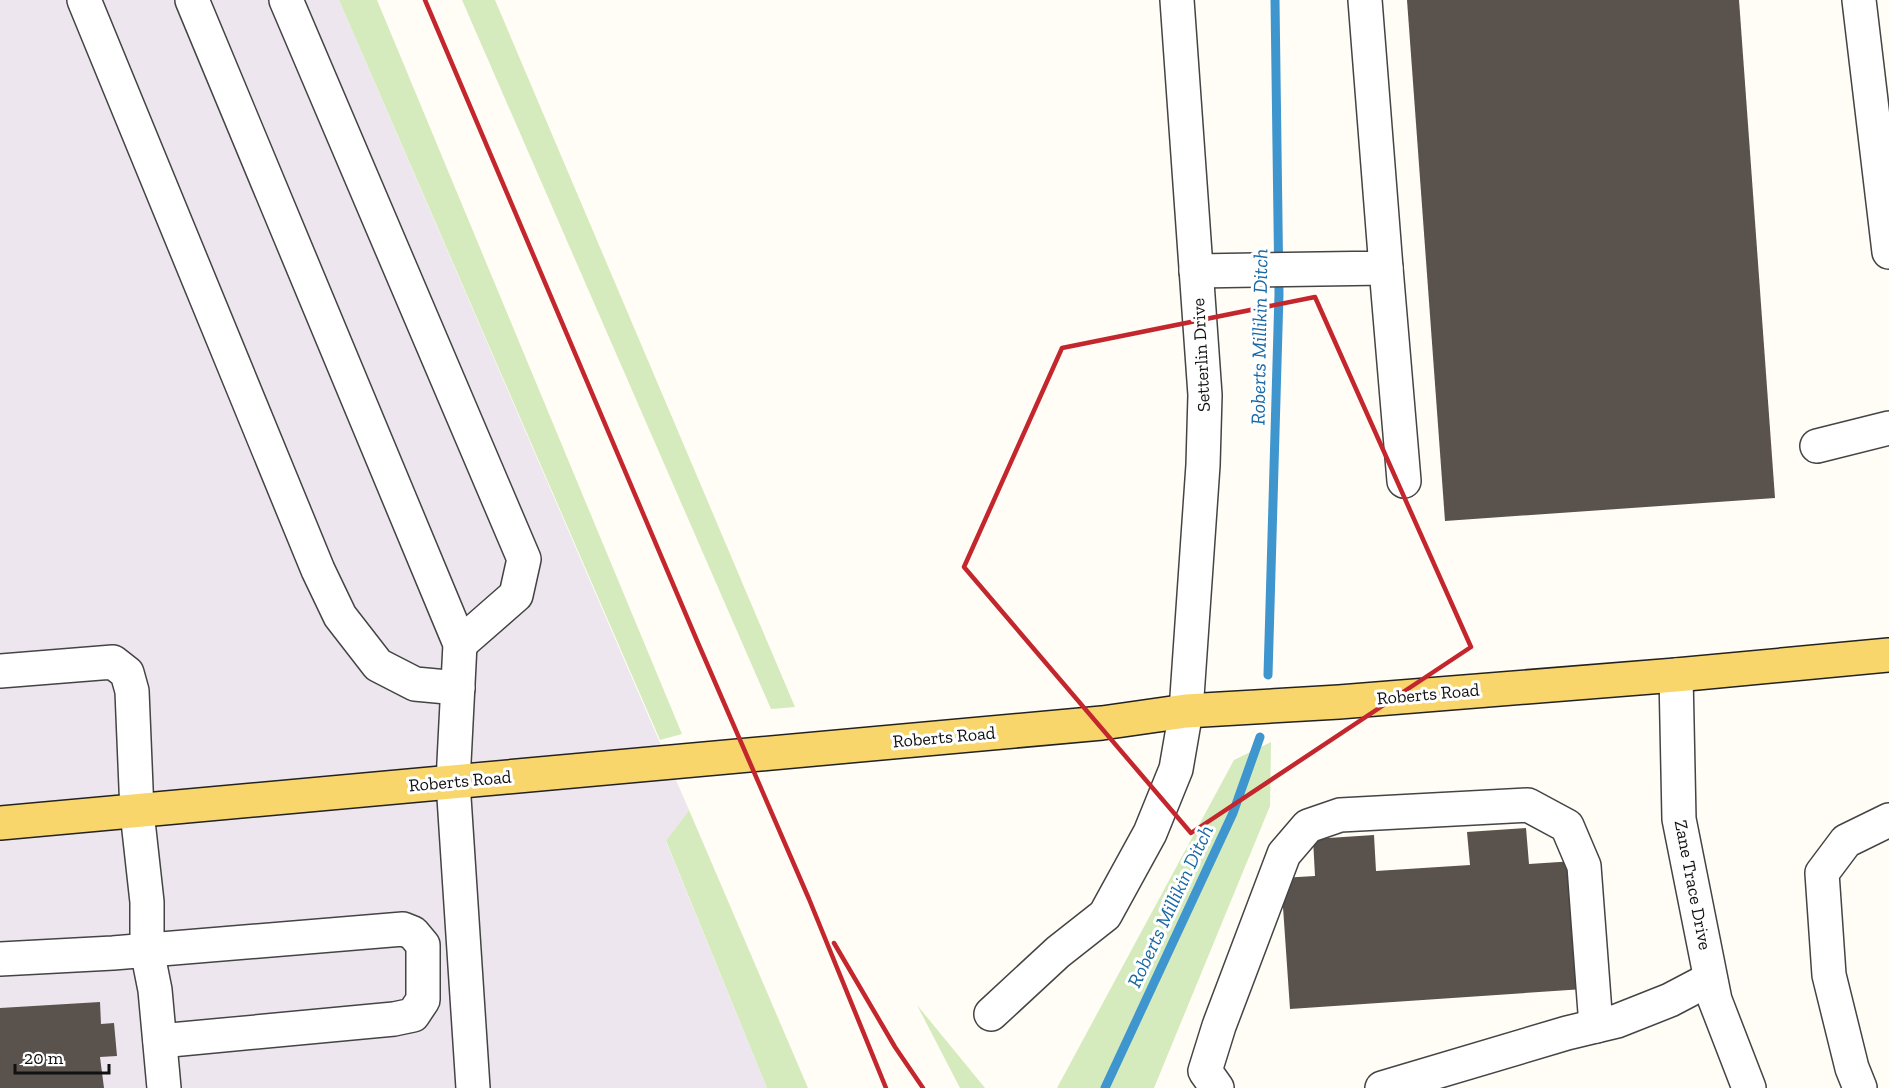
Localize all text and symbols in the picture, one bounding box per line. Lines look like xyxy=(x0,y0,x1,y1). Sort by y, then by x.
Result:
water label: Roberts Millikin Ditch xyxy=(1245,249,1273,425)
street label: Setterlin Drive xyxy=(1187,298,1215,412)
street label: Roberts Road xyxy=(1376,679,1480,709)
street label: Roberts Road xyxy=(892,722,996,752)
street label: Roberts Road xyxy=(408,766,512,796)
street label: Zane Trace Drive xyxy=(1670,818,1716,952)
water label: Roberts Millikin Ditch xyxy=(1122,821,1218,991)
scale bar xyxy=(15,1037,110,1075)
text: 20 m xyxy=(24,1047,64,1069)

